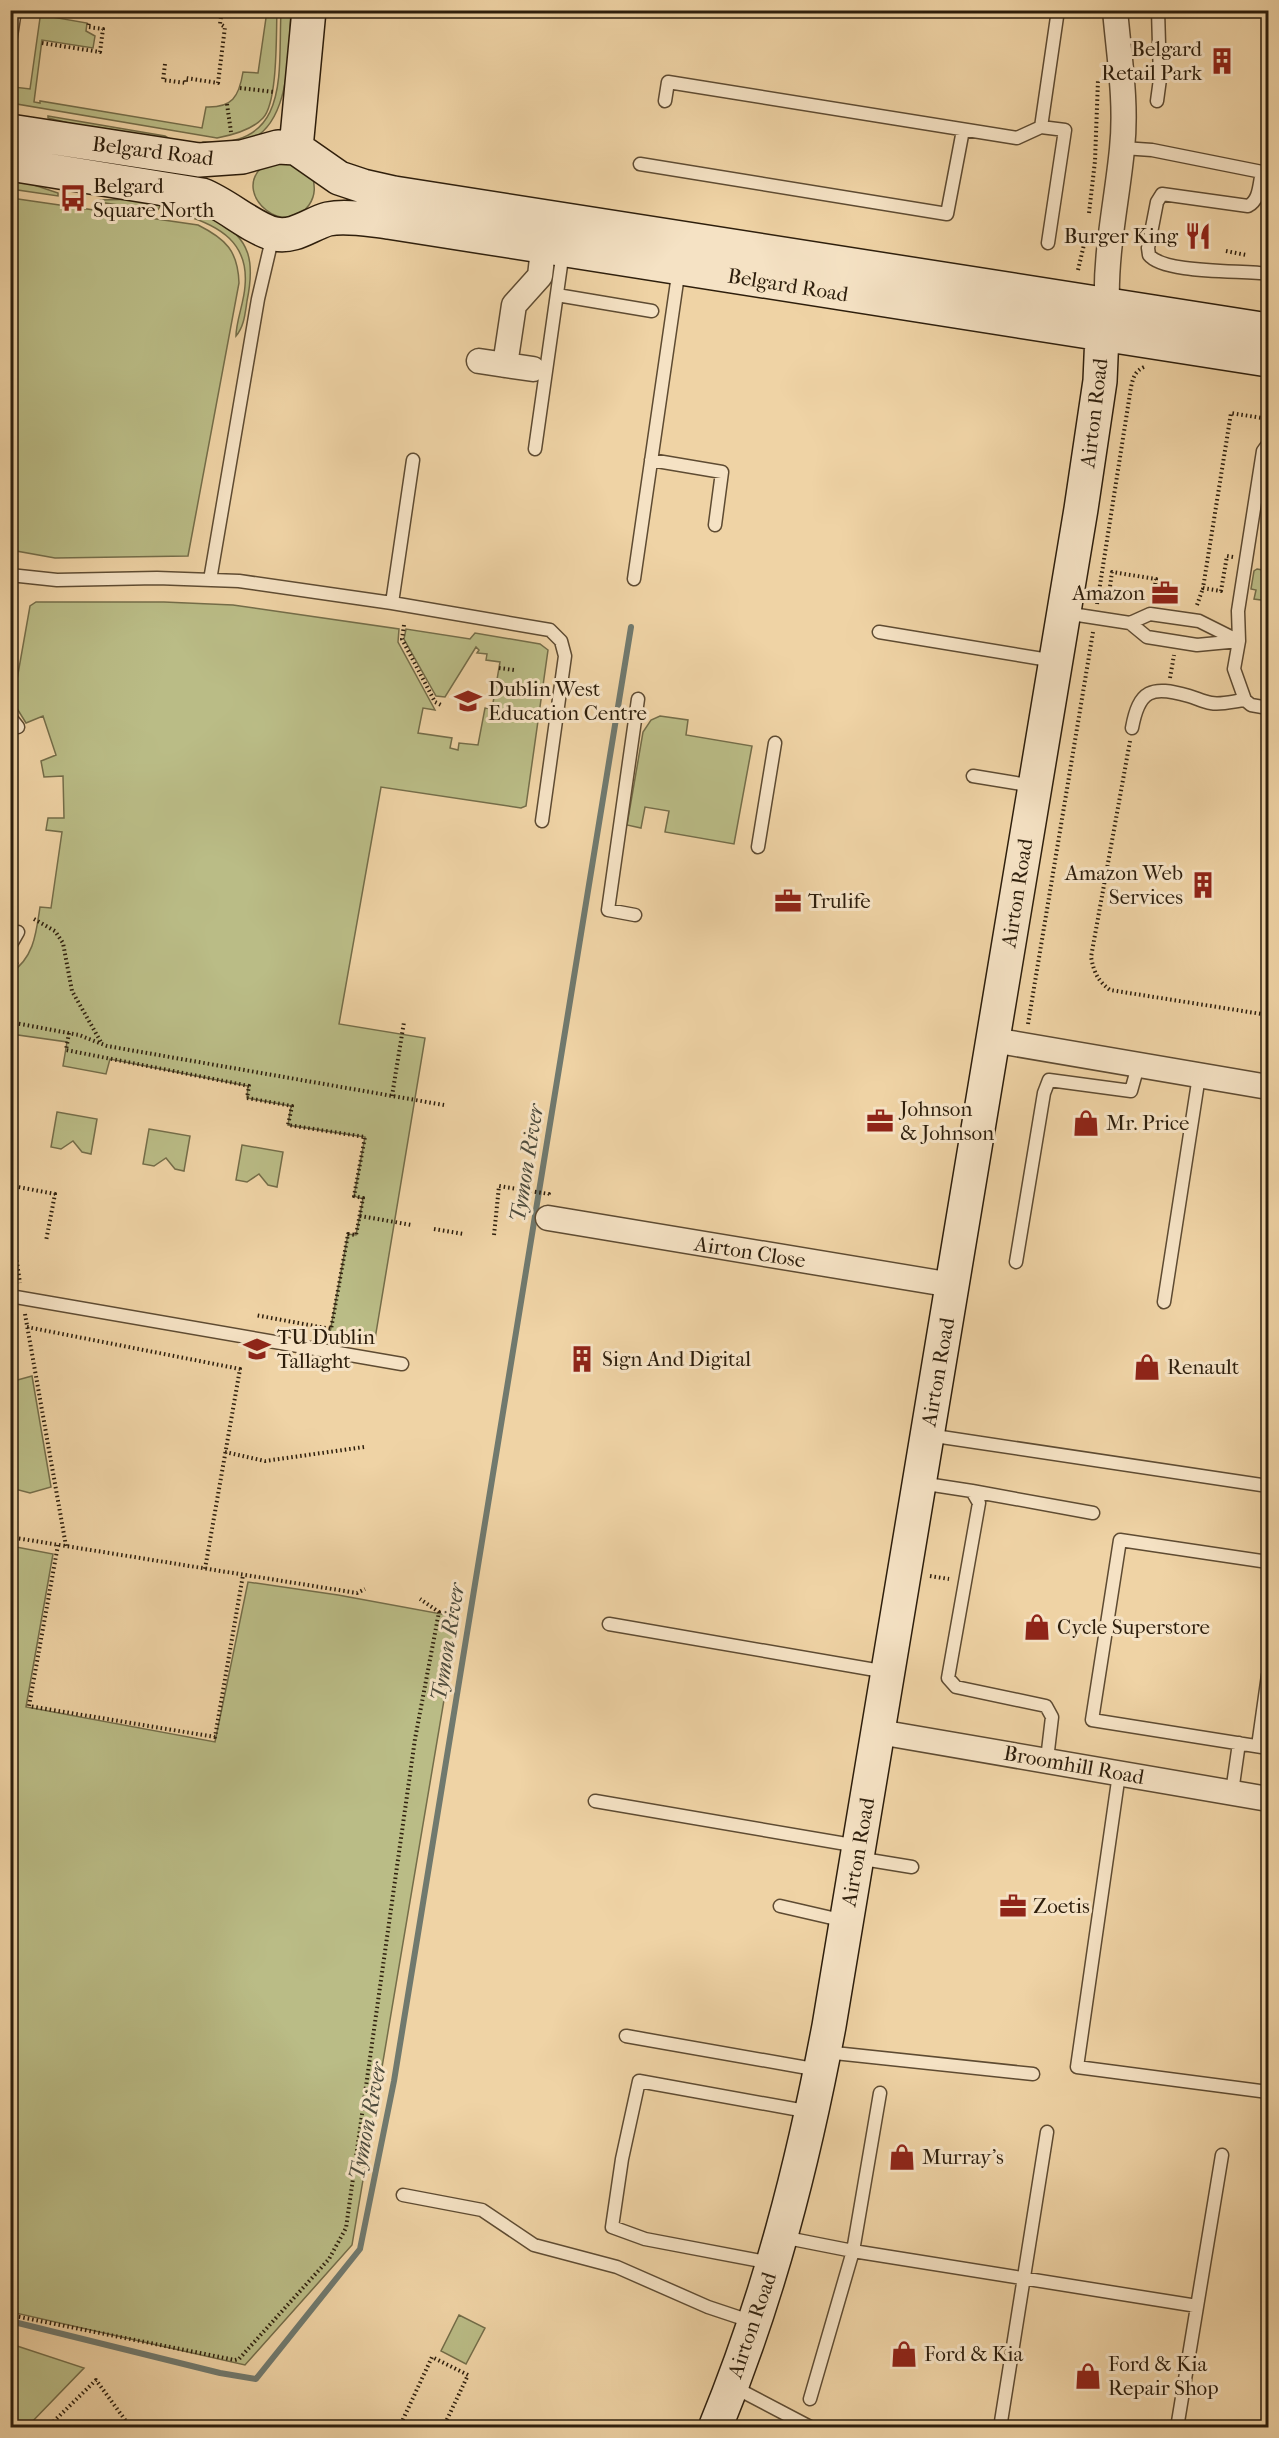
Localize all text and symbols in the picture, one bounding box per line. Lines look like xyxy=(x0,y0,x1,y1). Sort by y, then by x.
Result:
place label: Belgard Retail Park xyxy=(1101,37,1203,85)
building icon: Belgard Retail Park xyxy=(1207,46,1237,76)
street label: Belgard Road xyxy=(91,132,216,170)
place label: Belgard Square North xyxy=(93,174,215,222)
bus stop icon: Belgard Square North xyxy=(58,183,88,213)
restaurant icon: Burger King xyxy=(1183,221,1213,251)
place label: Burger King xyxy=(1064,224,1179,248)
street label: Belgard Road xyxy=(726,264,851,306)
street label: Airton Road xyxy=(1075,356,1113,470)
office icon: Amazon xyxy=(1150,578,1180,608)
place label: Amazon xyxy=(1071,581,1145,605)
place label: Dublin West Education Centre xyxy=(488,677,647,725)
school or university icon: Dublin West Education Centre xyxy=(453,686,483,716)
street label: Airton Road xyxy=(996,836,1038,950)
place label: Amazon Web Services xyxy=(1064,861,1183,909)
building icon: Amazon Web Services xyxy=(1188,870,1218,900)
office icon: Trulife xyxy=(773,886,803,916)
place label: Trulife xyxy=(808,889,871,913)
place label: Johnson & Johnson xyxy=(898,1097,994,1145)
water label: Tymon River xyxy=(505,1100,549,1224)
office icon: Johnson & Johnson xyxy=(865,1106,895,1136)
shop icon: Mr. Price xyxy=(1071,1108,1101,1138)
place label: Mr. Price xyxy=(1106,1111,1189,1135)
street label: Airton Close xyxy=(692,1231,807,1273)
street label: Airton Road xyxy=(916,1315,959,1429)
place label: TU Dublin Tallaght xyxy=(277,1325,375,1373)
school or university icon: TU Dublin Tallaght xyxy=(242,1334,272,1364)
building icon: Sign And Digital xyxy=(567,1344,597,1374)
place label: Sign And Digital xyxy=(602,1347,751,1371)
shop icon: Renault xyxy=(1132,1352,1162,1382)
place label: Renault xyxy=(1167,1355,1240,1379)
water label: Tymon River xyxy=(426,1579,470,1703)
shop icon: Cycle Superstore xyxy=(1022,1612,1052,1642)
place label: Cycle Superstore xyxy=(1057,1615,1210,1639)
street label: Broomhill Road xyxy=(1002,1741,1147,1789)
street label: Airton Road xyxy=(836,1795,879,1909)
office icon: Zoetis xyxy=(998,1891,1028,1921)
place label: Zoetis xyxy=(1033,1894,1090,1918)
water label: Tymon River xyxy=(344,2058,393,2182)
shop icon: Murray's xyxy=(887,2142,917,2172)
place label: Murray's xyxy=(922,2145,1004,2169)
street label: Airton Road xyxy=(722,2268,781,2382)
shop icon: Ford & Kia xyxy=(889,2339,919,2369)
place label: Ford & Kia xyxy=(924,2342,1024,2366)
place label: Ford & Kia Repair Shop xyxy=(1108,2352,1219,2400)
shop icon: Ford & Kia Repair Shop xyxy=(1073,2361,1103,2391)

